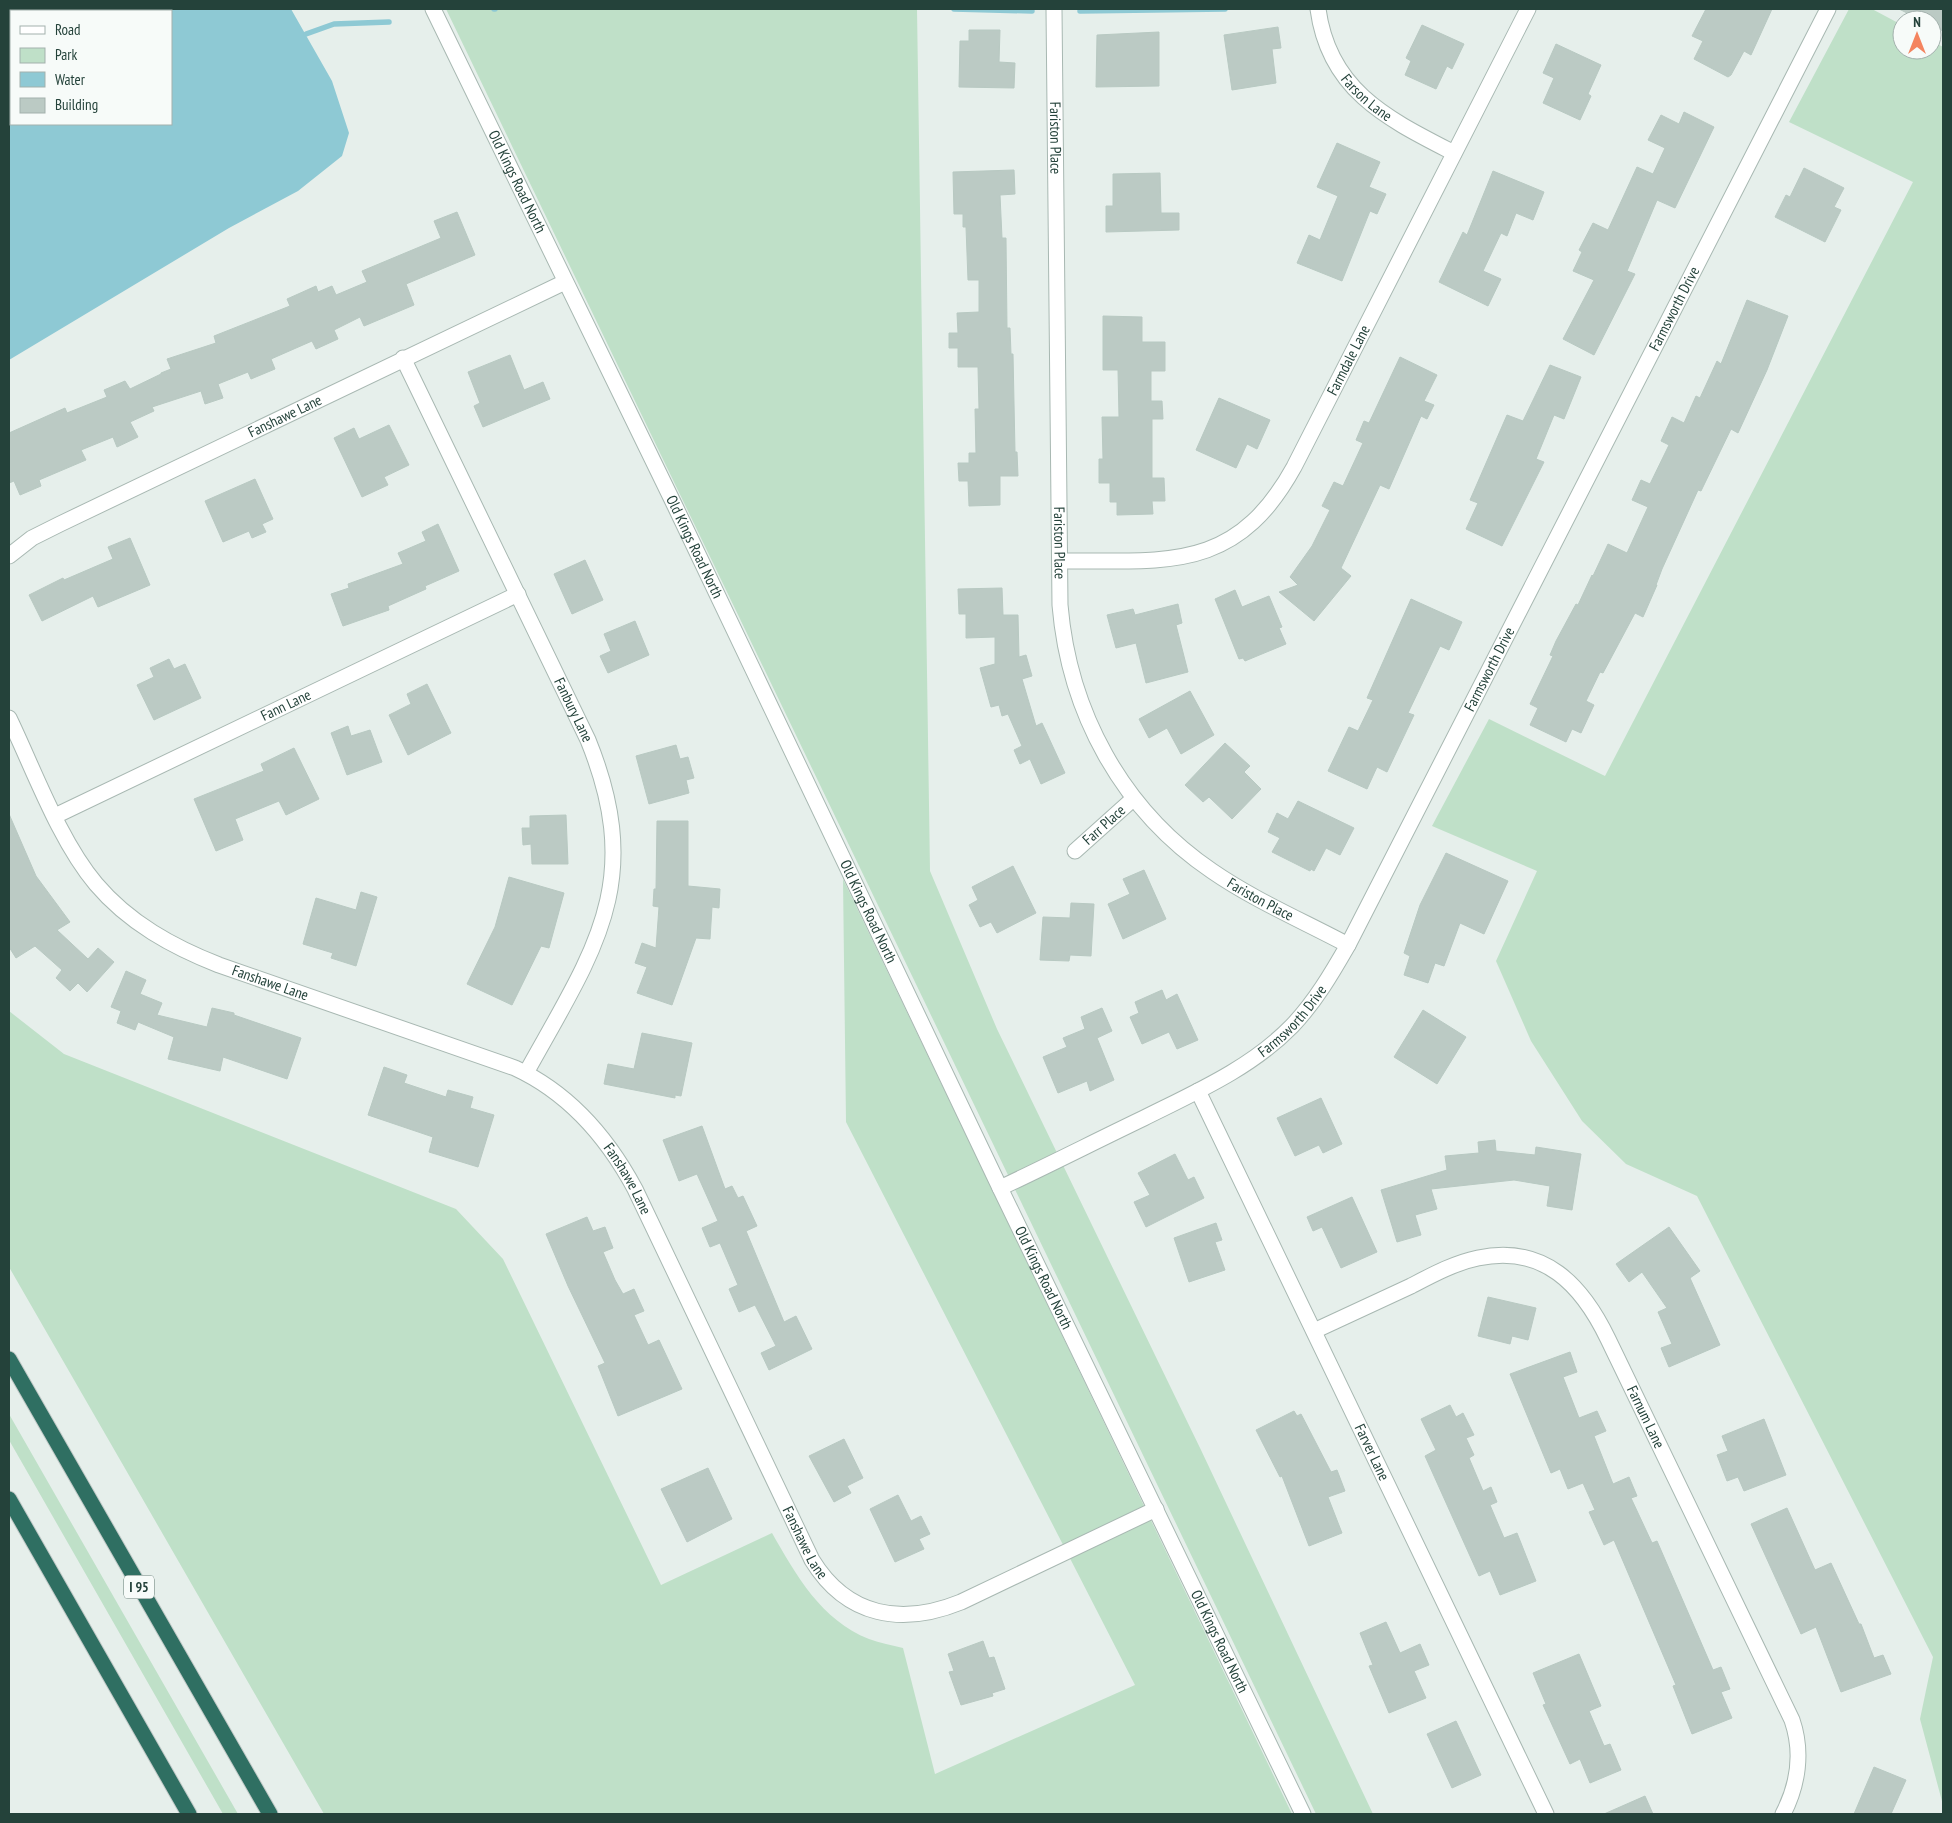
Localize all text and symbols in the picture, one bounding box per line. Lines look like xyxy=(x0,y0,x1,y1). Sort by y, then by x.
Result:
legend xyxy=(10,10,172,125)
north arrow xyxy=(1892,10,1942,60)
text: N xyxy=(1913,13,1921,31)
text: Road xyxy=(55,20,81,39)
text: Park xyxy=(55,45,77,64)
text: Water xyxy=(55,70,86,89)
street label: Farson Lane xyxy=(1337,70,1396,125)
text: Building xyxy=(55,95,98,114)
street label: Fariston Place xyxy=(1046,102,1066,174)
street label: Old Kings Road North xyxy=(484,127,551,236)
street label: Farmsworth Drive xyxy=(1644,263,1703,354)
street label: Farmdale Lane xyxy=(1322,322,1374,398)
street label: Fanshawe Lane xyxy=(245,390,325,441)
street label: Old Kings Road North xyxy=(662,492,728,601)
street label: Fariston Place xyxy=(1050,507,1070,579)
street label: Farmsworth Drive xyxy=(1460,624,1518,714)
street label: Fanbury Lane xyxy=(550,674,598,745)
street label: Fann Lane xyxy=(257,685,314,725)
street label: Farr Place xyxy=(1078,800,1129,849)
street label: Old Kings Road North xyxy=(836,857,901,966)
street label: Fariston Place xyxy=(1224,873,1297,925)
street label: Fanshawe Lane xyxy=(230,960,311,1004)
street label: Farmsworth Drive xyxy=(1254,981,1330,1061)
street label: Fanshawe Lane xyxy=(600,1139,656,1217)
street label: Old Kings Road North xyxy=(1011,1223,1077,1332)
street label: Farnum Lane xyxy=(1623,1382,1669,1451)
street label: Farver Lane xyxy=(1351,1421,1394,1483)
street label: Fanshawe Lane xyxy=(779,1503,832,1583)
road number: I 95 xyxy=(124,1575,154,1598)
street label: Old Kings Road North xyxy=(1187,1587,1253,1696)

